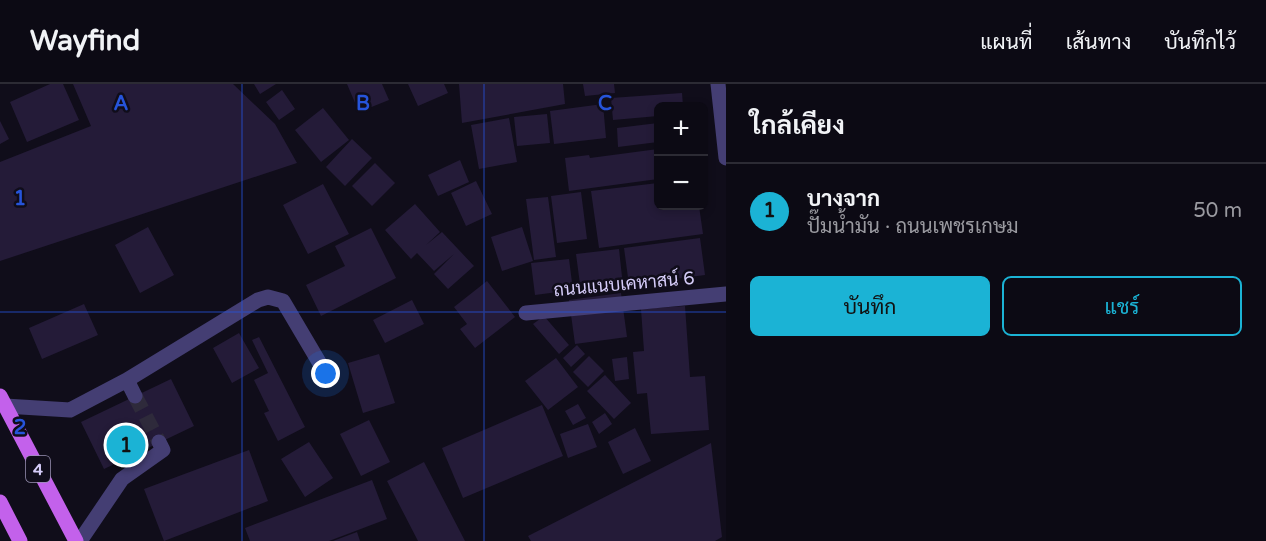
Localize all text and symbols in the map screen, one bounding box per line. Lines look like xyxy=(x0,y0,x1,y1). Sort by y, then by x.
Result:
text: Wayfind xyxy=(30,24,140,58)
text: แผนที่ xyxy=(980,30,1033,55)
text: เส้นทาง xyxy=(1066,30,1131,55)
text: บันทึกไว้ xyxy=(1164,30,1236,55)
text: A xyxy=(114,92,129,116)
text: B xyxy=(356,92,370,116)
text: C xyxy=(598,92,612,116)
map controls xyxy=(654,102,708,210)
button: + xyxy=(654,102,708,156)
text: ใกล้เคียง xyxy=(750,110,845,141)
button: − xyxy=(654,156,708,210)
text: บางจาก xyxy=(807,186,880,212)
text: 1 xyxy=(14,187,26,211)
text: 1 xyxy=(763,199,776,223)
text: 50 m xyxy=(1193,199,1242,223)
text: ปั๊มน้ำมัน · ถนนเพชรเกษม xyxy=(807,215,1018,239)
street label: ถนนแนบเคหาสน์ 6 xyxy=(552,265,695,301)
button: บันทึก xyxy=(750,276,990,336)
button: แชร์ xyxy=(1002,276,1242,336)
your location xyxy=(311,359,340,388)
text: 2 xyxy=(14,416,26,440)
pin: 1 xyxy=(106,422,146,468)
road number: 4 xyxy=(26,456,50,482)

